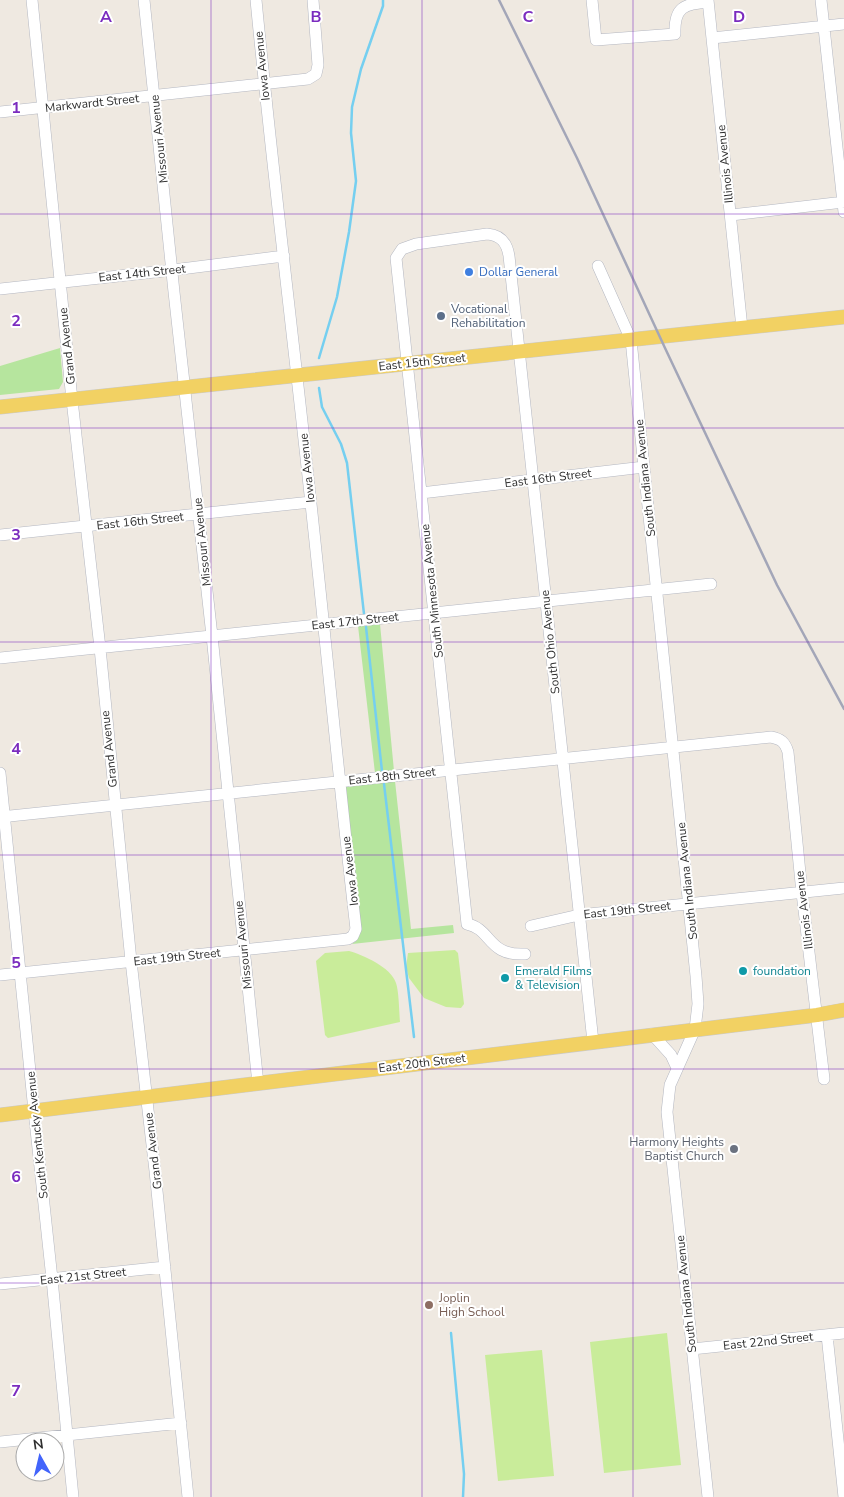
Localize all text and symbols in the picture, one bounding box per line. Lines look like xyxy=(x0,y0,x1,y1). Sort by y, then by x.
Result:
text: A xyxy=(100,6,112,28)
text: B xyxy=(310,6,322,28)
text: C xyxy=(523,6,534,28)
text: D xyxy=(733,6,745,28)
street label: Iowa Avenue xyxy=(250,30,274,102)
street label: Markwardt Street xyxy=(44,90,141,116)
street label: Missouri Avenue xyxy=(146,94,172,184)
text: 1 xyxy=(11,97,21,119)
street label: Illinois Avenue xyxy=(713,124,737,204)
street label: East 14th Street xyxy=(98,260,187,286)
place label: Dollar General xyxy=(479,264,558,280)
marker: Dollar General xyxy=(463,266,475,278)
place label: Vocational Rehabilitation xyxy=(450,301,526,331)
street label: Grand Avenue xyxy=(55,307,79,385)
text: 2 xyxy=(11,310,21,332)
marker: Vocational Rehabilitation xyxy=(435,310,447,322)
street label: East 15th Street xyxy=(378,349,467,375)
street label: South Indiana Avenue xyxy=(631,418,659,538)
street label: Iowa Avenue xyxy=(295,432,319,504)
street label: East 16th Street xyxy=(504,465,593,491)
street label: Missouri Avenue xyxy=(189,497,215,587)
street label: East 16th Street xyxy=(96,508,185,534)
street label: South Minnesota Avenue xyxy=(417,523,447,659)
text: 3 xyxy=(11,524,21,546)
street label: South Ohio Avenue xyxy=(537,589,563,695)
street label: East 17th Street xyxy=(311,608,400,634)
street label: Grand Avenue xyxy=(97,710,121,788)
text: 4 xyxy=(11,738,21,760)
street label: East 18th Street xyxy=(348,763,437,789)
street label: South Indiana Avenue xyxy=(673,821,701,941)
street label: Iowa Avenue xyxy=(338,835,362,907)
street label: Illinois Avenue xyxy=(791,870,817,950)
street label: East 19th Street xyxy=(583,897,672,923)
street label: Missouri Avenue xyxy=(230,900,256,990)
street label: East 19th Street xyxy=(133,944,222,970)
text: 5 xyxy=(11,952,21,974)
place label: Emerald Films & Television xyxy=(515,963,592,993)
place label: foundation xyxy=(753,963,811,979)
marker: foundation xyxy=(737,965,749,977)
marker: Emerald Films & Television xyxy=(499,972,511,984)
street label: East 20th Street xyxy=(378,1050,467,1076)
street label: South Kentucky Avenue xyxy=(22,1071,52,1199)
street label: Grand Avenue xyxy=(140,1112,166,1190)
place label: Harmony Heights Baptist Church xyxy=(629,1134,724,1164)
marker: Harmony Heights Baptist Church xyxy=(728,1143,740,1155)
text: 6 xyxy=(11,1166,21,1188)
street label: South Indiana Avenue xyxy=(672,1234,700,1354)
street label: East 21st Street xyxy=(39,1263,128,1288)
place label: Joplin High School xyxy=(438,1290,505,1320)
marker: Joplin High School xyxy=(423,1299,435,1311)
street label: East 22nd Street xyxy=(722,1328,815,1354)
text: 7 xyxy=(11,1380,21,1402)
north arrow xyxy=(15,1432,65,1482)
text: N xyxy=(32,1434,45,1455)

